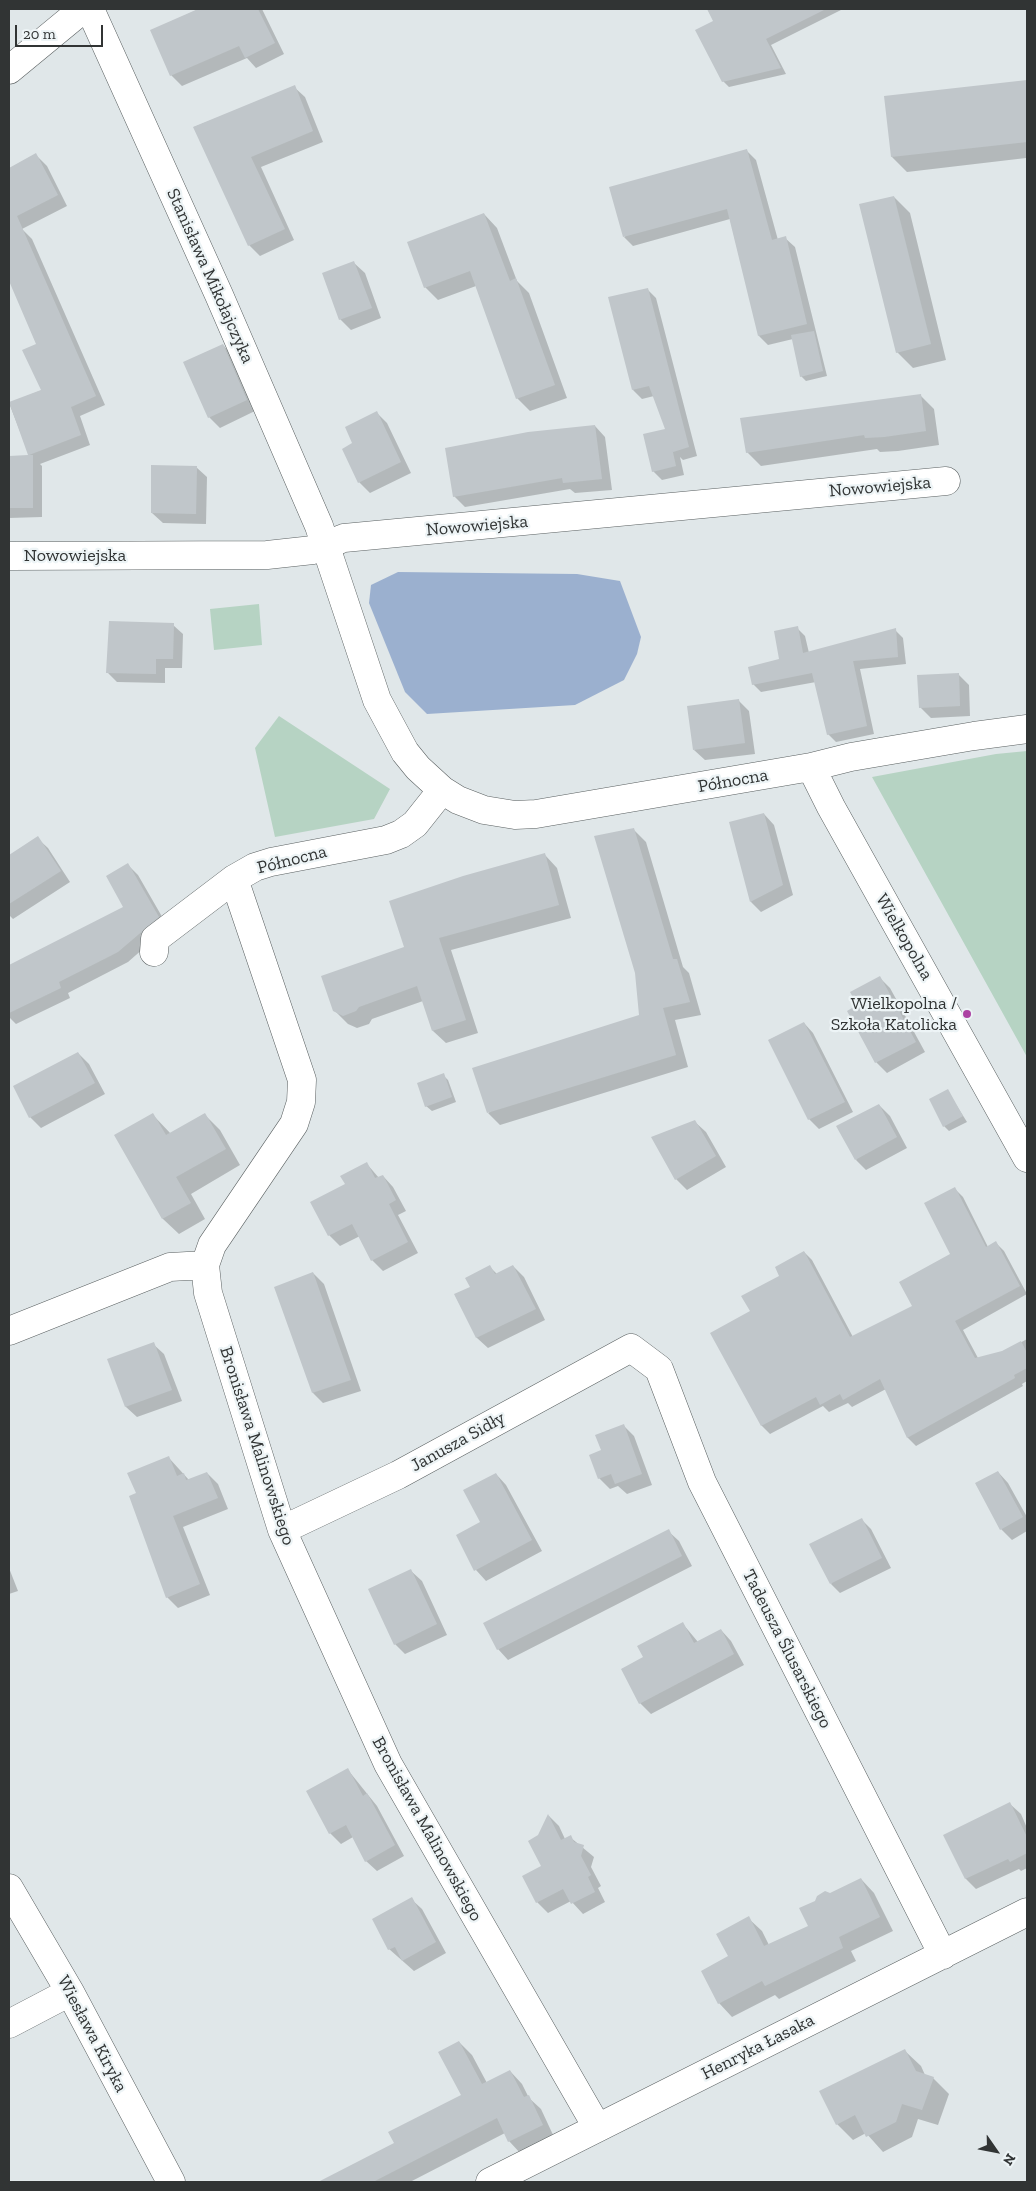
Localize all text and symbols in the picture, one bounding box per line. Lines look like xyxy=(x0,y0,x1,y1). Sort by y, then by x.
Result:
scale bar xyxy=(18,15,105,47)
text: 20 m xyxy=(23,25,56,43)
street label: Stanisława Mikołajczyka xyxy=(162,185,258,367)
street label: Nowowiejska xyxy=(828,472,932,502)
street label: Nowowiejska xyxy=(425,511,529,541)
street label: Nowowiejska xyxy=(24,545,126,567)
street label: Północna xyxy=(696,764,770,798)
street label: Północna xyxy=(255,841,329,879)
street label: Wielkopolna xyxy=(871,890,937,984)
place label: Wielkopolna / Szkoła Katolicka xyxy=(831,993,957,1036)
marker: Wielkopolna / Szkoła Katolicka xyxy=(961,1008,973,1020)
street label: Bronisława Malinowskiego xyxy=(215,1344,299,1548)
street label: Janusza Sidły xyxy=(407,1407,509,1477)
street label: Tadeusza Ślusarskiego xyxy=(738,1566,836,1732)
street label: Bronisława Malinowskiego xyxy=(367,1733,487,1925)
street label: Wiesława Kiryka xyxy=(52,1972,132,2096)
street label: Henryka Łasaka xyxy=(698,2009,818,2085)
north arrow xyxy=(971,2126,1021,2176)
text: N xyxy=(999,2150,1019,2169)

